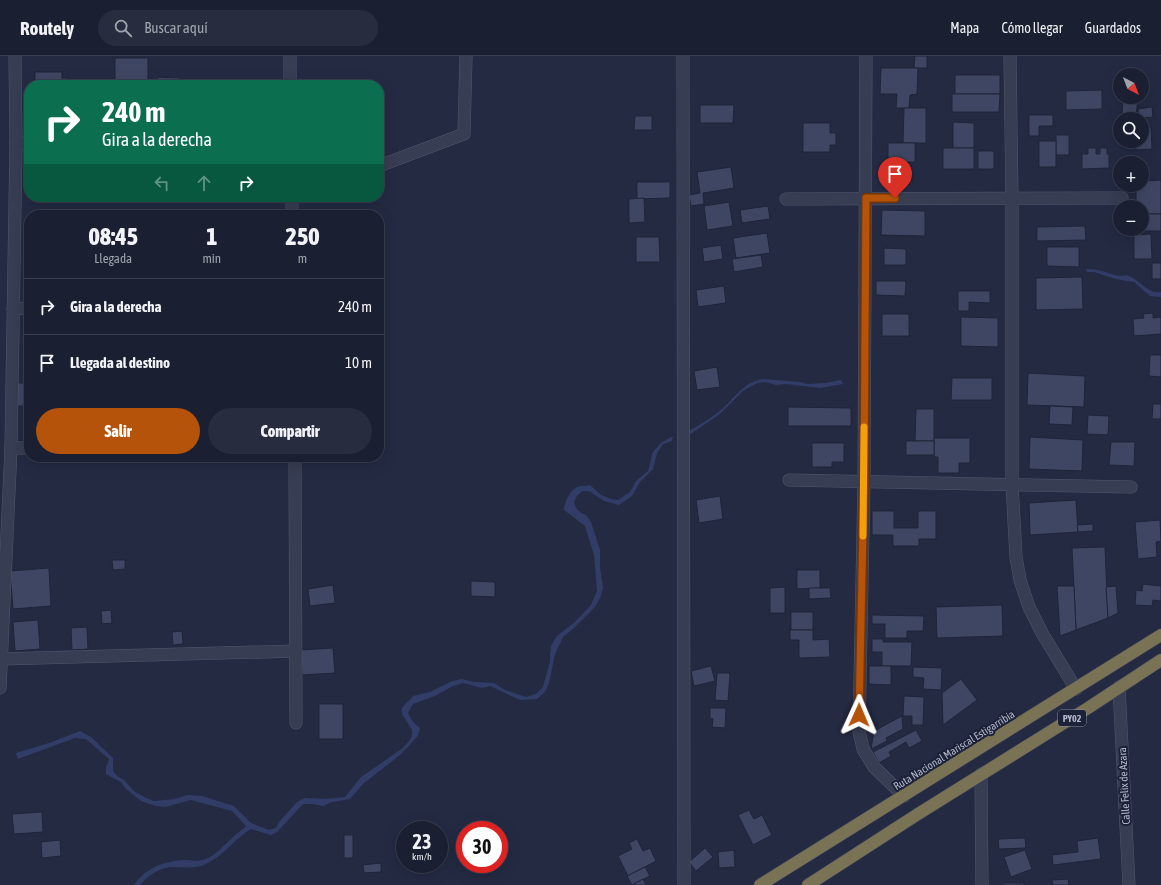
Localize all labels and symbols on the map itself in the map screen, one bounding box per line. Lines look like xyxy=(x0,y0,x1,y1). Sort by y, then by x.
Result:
north arrow xyxy=(1113,68,1149,104)
pin xyxy=(878,157,912,198)
position arrow xyxy=(838,694,880,736)
street label: Ruta Nacional Mariscal Estigarribia xyxy=(891,708,1017,792)
road number: PY02 xyxy=(1058,710,1086,726)
street label: Calle Felix de Azara xyxy=(1116,747,1132,825)
speed limit sign: 30 xyxy=(456,821,508,873)

